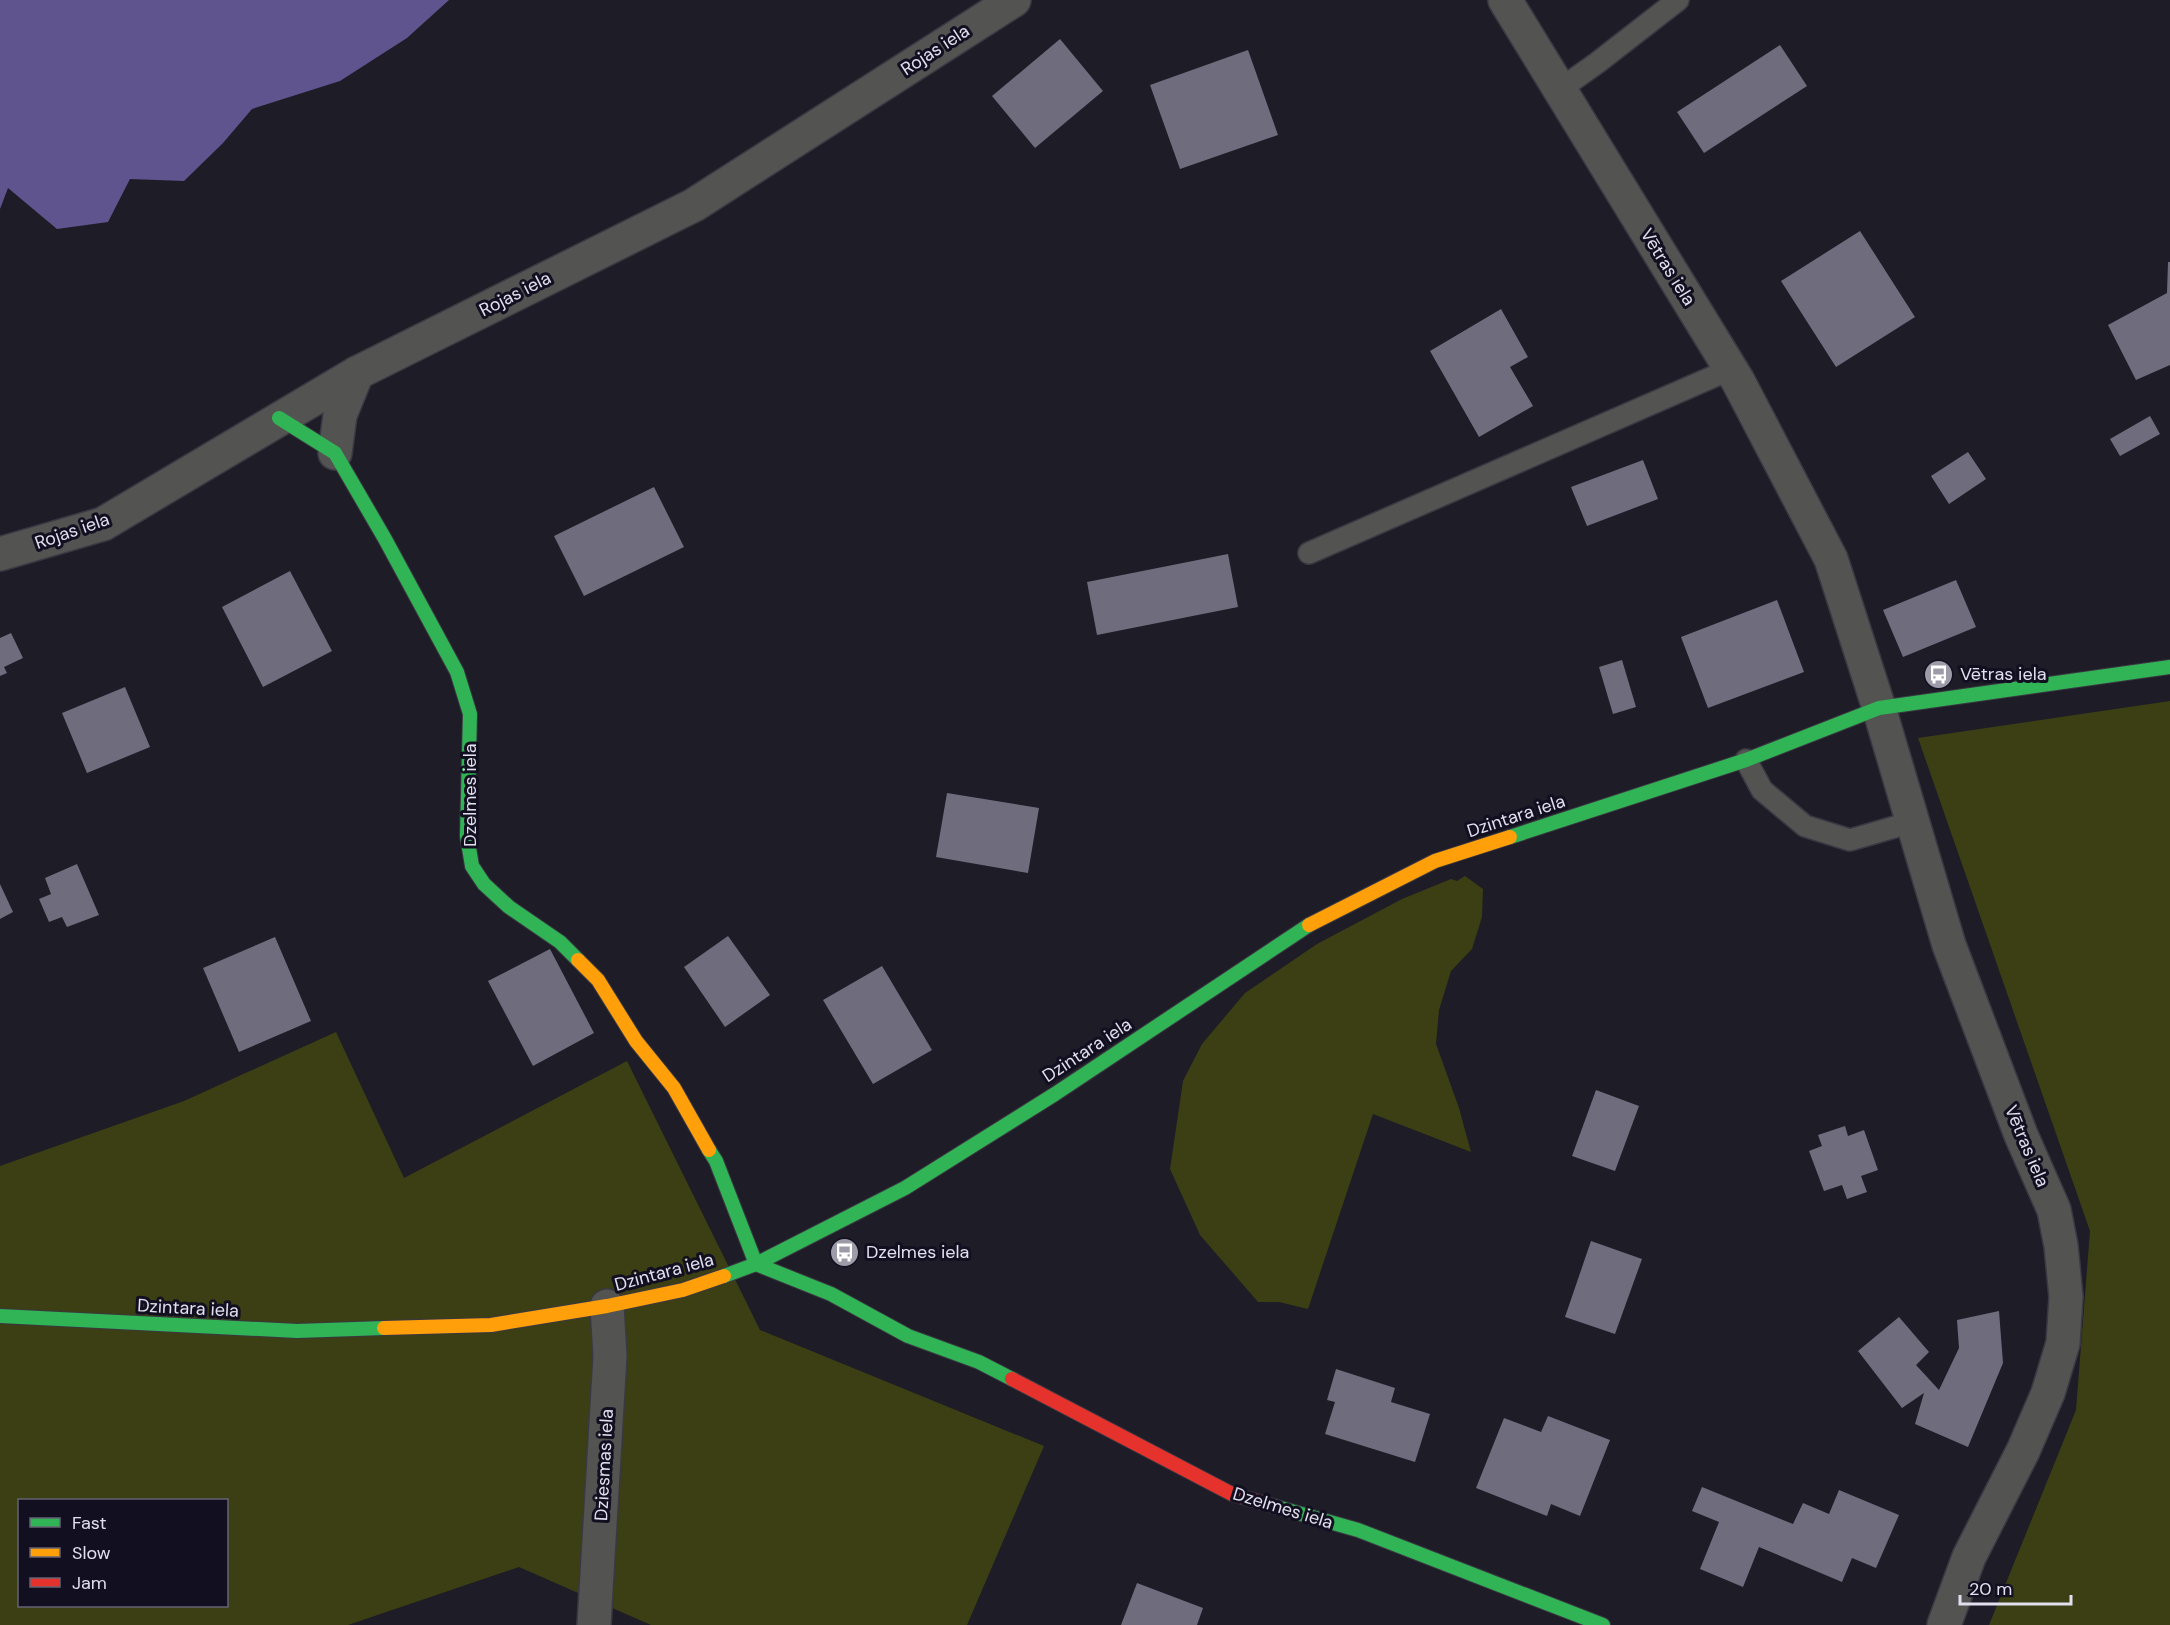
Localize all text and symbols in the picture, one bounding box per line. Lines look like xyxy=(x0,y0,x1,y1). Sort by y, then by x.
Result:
street label: Rojas iela xyxy=(896,19,974,81)
street label: Vētras iela xyxy=(1635,224,1701,310)
street label: Rojas iela xyxy=(475,266,555,322)
street label: Rojas iela xyxy=(32,507,112,555)
bus stop icon: Vētras iela xyxy=(1923,658,1955,690)
place label: Vētras iela xyxy=(1960,662,2046,686)
street label: Dzelmes iela xyxy=(458,743,482,847)
street label: Dzintara iela xyxy=(1464,789,1568,843)
street label: Dzintara iela xyxy=(1038,1012,1136,1088)
street label: Vētras iela xyxy=(1999,1102,2055,1190)
bus stop icon: Dzelmes iela xyxy=(829,1236,861,1268)
place label: Dzelmes iela xyxy=(866,1240,969,1264)
street label: Dzintara iela xyxy=(612,1247,716,1297)
street label: Dzintara iela xyxy=(137,1293,239,1323)
street label: Dziesmas iela xyxy=(589,1408,619,1522)
street label: Dzelmes iela xyxy=(1230,1481,1336,1535)
legend xyxy=(18,1499,228,1607)
text: Fast xyxy=(72,1511,107,1535)
text: Slow xyxy=(72,1541,111,1565)
scale bar xyxy=(1960,1568,2071,1606)
text: Jam xyxy=(72,1571,107,1595)
text: 20 m xyxy=(1969,1577,2012,1601)

